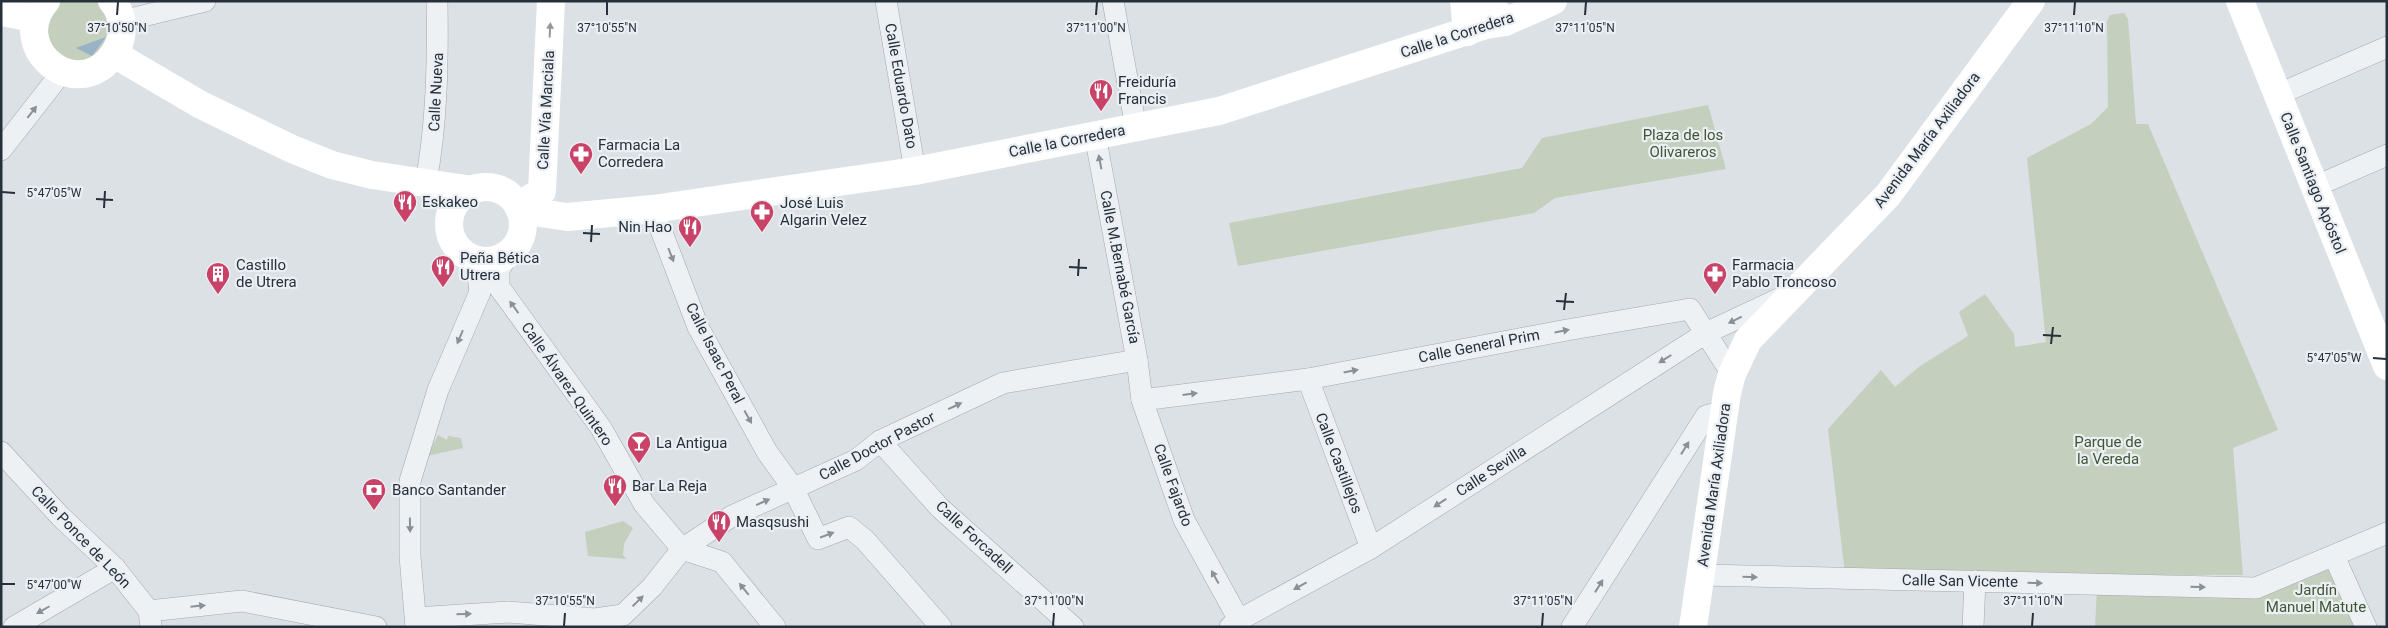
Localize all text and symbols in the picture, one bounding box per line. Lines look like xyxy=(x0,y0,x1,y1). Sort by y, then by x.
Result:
street label: Calle la Corredera xyxy=(1398,8,1516,62)
text: 37°10'50"N xyxy=(87,21,147,35)
text: 37°10'55"N xyxy=(577,21,637,35)
text: 37°11'00"N xyxy=(1066,21,1126,35)
text: 37°11'05"N xyxy=(1555,21,1615,35)
text: 37°11'10"N xyxy=(2044,21,2104,35)
one-way arrow xyxy=(546,22,554,38)
street label: Calle Eduardo Dato xyxy=(881,22,921,150)
street label: Calle Vía Marciala xyxy=(534,50,558,170)
street label: Calle Nueva xyxy=(425,52,447,132)
street label: Avenida María Axiliadora xyxy=(1870,69,1984,211)
place label: Freiduría Francis xyxy=(1118,73,1176,108)
restaurant icon: Freiduría Francis xyxy=(1088,78,1114,112)
one-way arrow xyxy=(27,105,37,119)
street label: Calle Santiago Apóstol xyxy=(2276,110,2350,256)
street label: Calle la Corredera xyxy=(1007,121,1127,161)
park label: Plaza de los Olivareros xyxy=(1643,126,1723,161)
place label: Farmacia La Corredera xyxy=(598,136,680,171)
pharmacy icon: Farmacia La Corredera xyxy=(568,141,594,175)
one-way arrow xyxy=(1096,154,1104,170)
text: 5°47'05"W xyxy=(27,186,82,200)
restaurant icon: Eskakeo xyxy=(392,189,418,223)
street label: Calle M.Bernabé García xyxy=(1096,189,1144,345)
place label: Eskakeo xyxy=(422,193,478,211)
place label: José Luis Algarin Velez xyxy=(780,194,867,229)
pharmacy icon: José Luis Algarin Velez xyxy=(749,199,775,233)
restaurant icon: Nin Hao xyxy=(677,214,703,248)
place label: Nin Hao xyxy=(618,218,672,236)
one-way arrow xyxy=(667,248,675,262)
place label: Peña Bética Utrera xyxy=(460,249,539,284)
restaurant icon: Peña Bética Utrera xyxy=(430,254,456,288)
place label: Castillo de Utrera xyxy=(236,256,297,291)
place label: Farmacia Pablo Troncoso xyxy=(1732,256,1836,291)
building icon: Castillo de Utrera xyxy=(205,261,231,295)
pharmacy icon: Farmacia Pablo Troncoso xyxy=(1702,261,1728,295)
one-way arrow xyxy=(509,300,519,314)
street label: Calle Isaac Peral xyxy=(682,300,748,406)
one-way arrow xyxy=(1728,316,1742,324)
street label: Calle Álvarez Quintero xyxy=(518,319,616,449)
street label: Calle General Prim xyxy=(1417,325,1541,367)
one-way arrow xyxy=(1555,326,1571,334)
one-way arrow xyxy=(456,330,464,344)
text: 5°47'05"W xyxy=(2307,351,2362,365)
one-way arrow xyxy=(1659,355,1672,364)
one-way arrow xyxy=(1344,367,1359,375)
one-way arrow xyxy=(1183,390,1199,398)
one-way arrow xyxy=(948,401,962,409)
street label: Avenida María Axiliadora xyxy=(1694,402,1734,568)
street label: Calle Doctor Pastor xyxy=(816,408,938,484)
street label: Calle Castillejos xyxy=(1312,410,1366,516)
one-way arrow xyxy=(743,411,752,424)
bar icon: La Antigua xyxy=(626,430,652,464)
park label: Parque de la Vereda xyxy=(2074,433,2142,468)
place label: La Antigua xyxy=(656,434,727,452)
street label: Calle Fajardo xyxy=(1150,441,1196,529)
street label: Calle Sevilla xyxy=(1453,442,1529,500)
one-way arrow xyxy=(1681,442,1690,455)
restaurant icon: Bar La Reja xyxy=(602,473,628,507)
bank icon: Banco Santander xyxy=(361,477,387,511)
place label: Bar La Reja xyxy=(632,477,707,495)
place label: Banco Santander xyxy=(392,481,506,499)
street label: Calle Ponce de León xyxy=(27,482,135,592)
one-way arrow xyxy=(756,497,770,505)
street label: Calle Forcadell xyxy=(932,497,1016,577)
one-way arrow xyxy=(1433,499,1447,508)
restaurant icon: Masqsushi xyxy=(706,509,732,543)
place label: Masqsushi xyxy=(736,513,809,531)
one-way arrow xyxy=(406,518,414,534)
one-way arrow xyxy=(820,531,835,539)
one-way arrow xyxy=(1211,570,1219,584)
street label: Calle San Vicente xyxy=(1902,571,2018,591)
one-way arrow xyxy=(1743,573,1759,581)
text: 5°47'00"W xyxy=(27,578,82,592)
one-way arrow xyxy=(1594,579,1603,592)
one-way arrow xyxy=(2027,579,2043,587)
park label: Jardín Manuel Matute xyxy=(2266,581,2366,616)
one-way arrow xyxy=(1293,582,1307,590)
one-way arrow xyxy=(739,583,750,596)
one-way arrow xyxy=(2190,583,2206,591)
text: 37°10'55"N xyxy=(535,594,595,608)
text: 37°11'00"N xyxy=(1024,594,1084,608)
text: 37°11'05"N xyxy=(1513,594,1573,608)
text: 37°11'10"N xyxy=(2003,594,2063,608)
one-way arrow xyxy=(631,595,643,607)
one-way arrow xyxy=(190,602,206,610)
one-way arrow xyxy=(36,606,50,614)
one-way arrow xyxy=(456,610,472,618)

